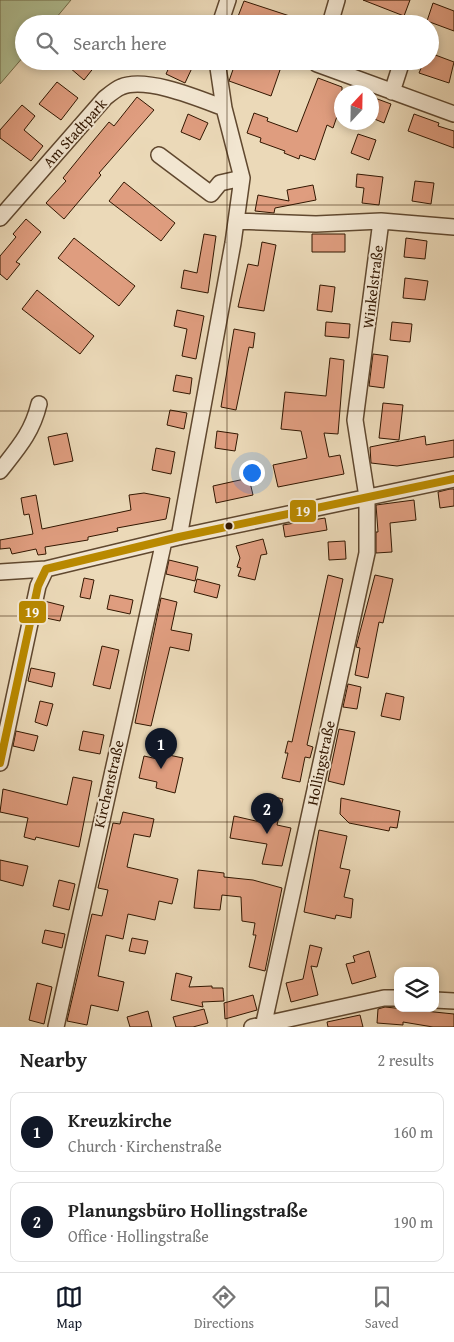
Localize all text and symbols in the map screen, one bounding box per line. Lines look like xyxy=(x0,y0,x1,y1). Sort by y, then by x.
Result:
search box xyxy=(15,15,439,70)
icon: search xyxy=(33,29,61,57)
text: Search here xyxy=(73,29,167,57)
north arrow xyxy=(334,85,379,130)
street label: Am Stadtpark xyxy=(38,93,112,172)
street label: Winkelstraße xyxy=(357,244,388,330)
your location xyxy=(239,460,265,486)
line badge: 19 xyxy=(289,499,317,523)
text: 19 xyxy=(296,501,310,521)
unlabelled marker xyxy=(224,521,234,531)
line badge: 19 xyxy=(18,600,47,624)
text: 19 xyxy=(25,602,39,622)
street label: Hollingstraße xyxy=(301,718,340,807)
pin: 1 xyxy=(145,728,177,769)
street label: Kirchenstraße xyxy=(88,738,129,830)
pin: 2 xyxy=(251,793,283,834)
map controls xyxy=(394,967,439,1012)
button: layers xyxy=(394,967,439,1012)
text: Nearby xyxy=(20,1044,87,1075)
text: 2 results xyxy=(377,1048,434,1072)
text: Kreuzkirche xyxy=(68,1106,172,1134)
text: 1 xyxy=(33,1120,41,1144)
text: 160 m xyxy=(393,1120,433,1144)
text: Church · Kirchenstraße xyxy=(68,1134,222,1158)
text: Planungsbüro Hollingstraße xyxy=(68,1196,308,1224)
text: 2 xyxy=(33,1210,41,1234)
text: 190 m xyxy=(393,1210,433,1234)
text: Office · Hollingstraße xyxy=(68,1224,209,1248)
tab: Map xyxy=(55,1283,83,1333)
tab: Directions xyxy=(194,1283,254,1333)
tab: Saved xyxy=(365,1283,399,1333)

